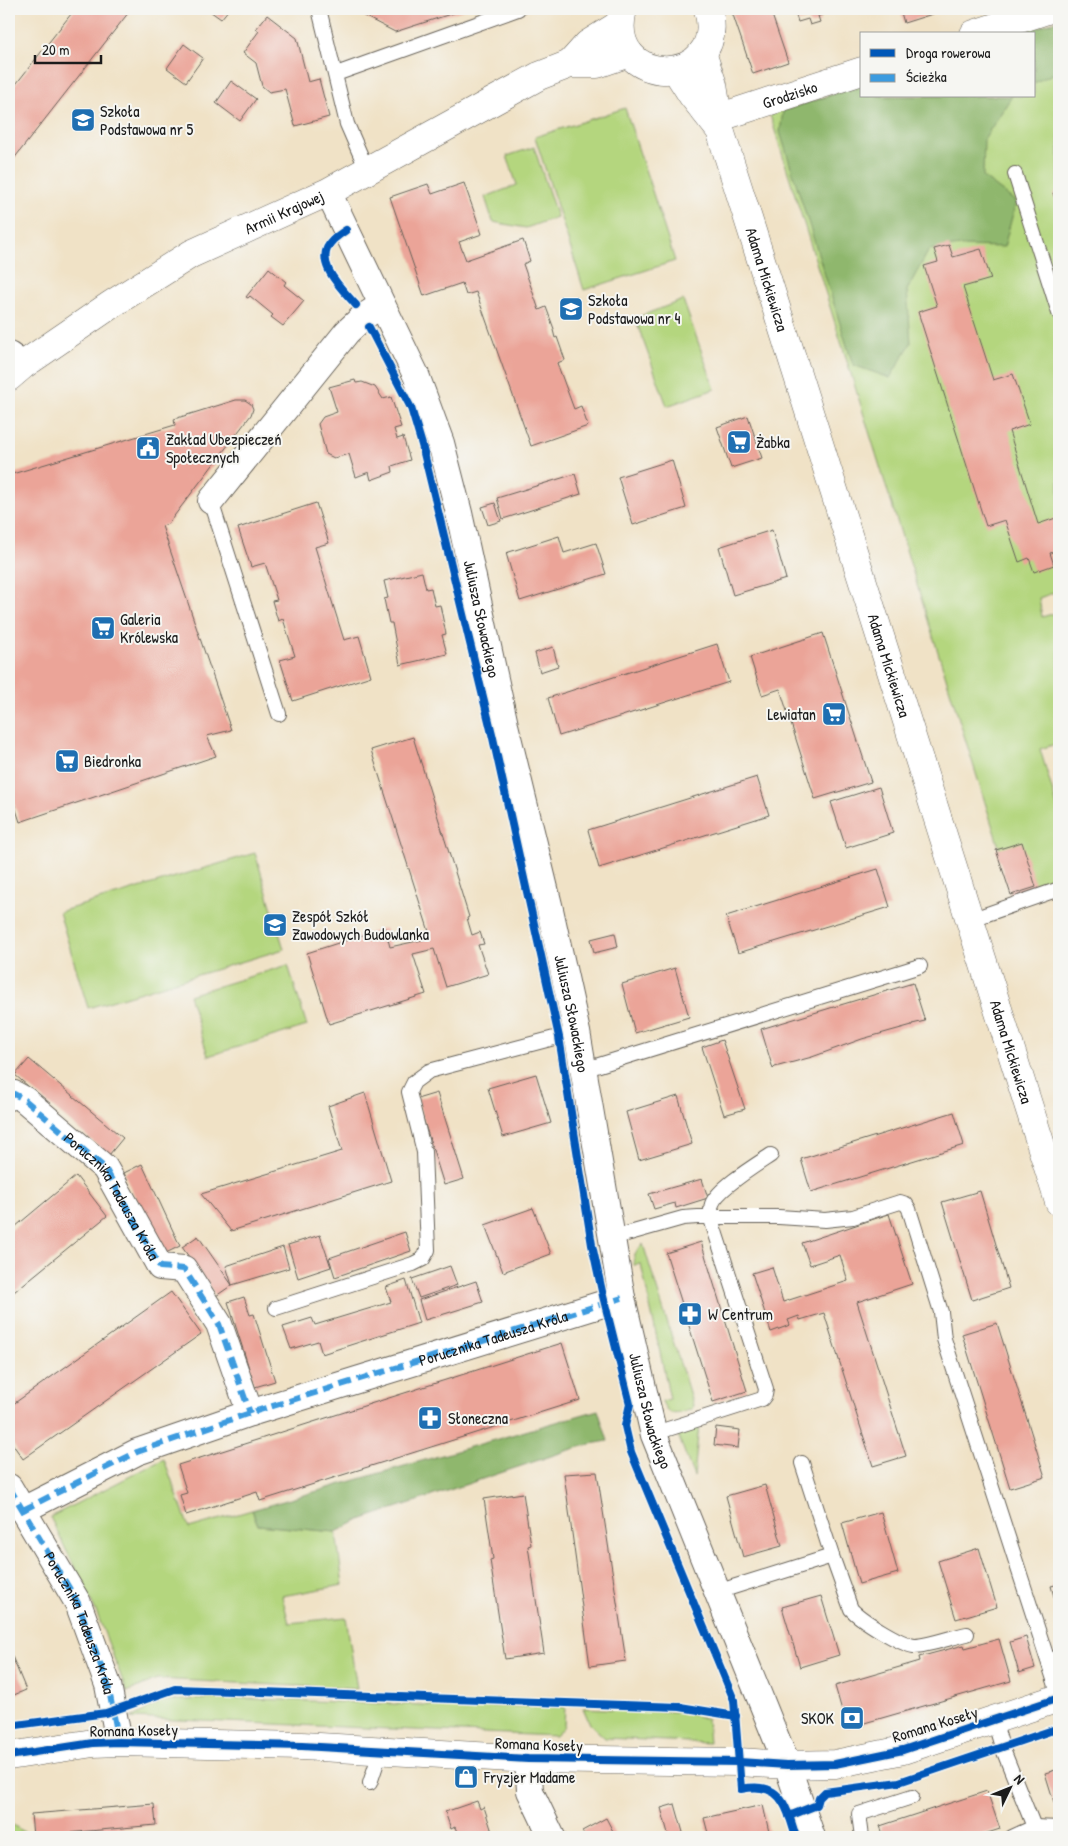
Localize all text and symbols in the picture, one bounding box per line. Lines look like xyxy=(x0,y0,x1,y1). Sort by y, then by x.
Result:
scale bar xyxy=(35,32,101,64)
legend xyxy=(860,32,1036,98)
text: 20 m xyxy=(42,39,69,60)
text: Droga rowerowa xyxy=(906,42,990,63)
text: Ścieżka xyxy=(906,66,947,87)
street label: Grodzisko xyxy=(760,75,820,114)
place label: Szkoła Podstawowa nr 5 xyxy=(100,100,194,140)
school or university icon: Szkoła Podstawowa nr 5 xyxy=(70,107,96,133)
street label: Armii Krajowej xyxy=(241,184,327,239)
street label: Adama Mickiewicza xyxy=(741,225,794,334)
place label: Szkoła Podstawowa nr 4 xyxy=(588,289,681,329)
school or university icon: Szkoła Podstawowa nr 4 xyxy=(558,296,584,322)
place label: Zakład Ubezpieczeń Społecznych xyxy=(166,428,281,468)
supermarket icon: Żabka xyxy=(726,429,752,455)
place label: Żabka xyxy=(756,431,790,453)
public building icon: Zakład Ubezpieczeń Społecznych xyxy=(135,435,161,461)
street label: Juliusza Słowackiego xyxy=(459,558,505,680)
place label: Galeria Królewska xyxy=(120,608,178,648)
street label: Adama Mickiewicza xyxy=(863,611,916,720)
supermarket icon: Galeria Królewska xyxy=(90,615,116,641)
supermarket icon: Lewiatan xyxy=(821,701,847,727)
place label: Lewiatan xyxy=(767,703,816,725)
supermarket icon: Biedronka xyxy=(54,748,80,774)
place label: Biedronka xyxy=(84,750,141,772)
place label: Zespół Szkół Zawodowych Budowlanka xyxy=(292,905,429,945)
school or university icon: Zespół Szkół Zawodowych Budowlanka xyxy=(262,912,288,938)
street label: Juliusza Słowackiego xyxy=(549,953,595,1075)
street label: Adama Mickiewicza xyxy=(985,997,1038,1106)
street label: Porucznika Tadeusza Króla xyxy=(59,1127,165,1264)
pharmacy icon: W Centrum xyxy=(677,1301,703,1327)
place label: W Centrum xyxy=(708,1303,773,1325)
street label: Porucznika Tadeusza Króla xyxy=(416,1304,570,1371)
street label: Juliusza Słowackiego xyxy=(624,1350,678,1472)
pharmacy icon: Słoneczna xyxy=(417,1405,443,1431)
place label: Słoneczna xyxy=(448,1407,508,1429)
street label: Porucznika Tadeusza Króla xyxy=(39,1547,121,1696)
street label: Romana Koseły xyxy=(890,1701,981,1747)
bank icon: SKOK xyxy=(839,1705,865,1731)
place label: SKOK xyxy=(801,1707,835,1729)
street label: Romana Koseły xyxy=(90,1718,179,1742)
street label: Romana Koseły xyxy=(495,1731,584,1757)
shop icon: Fryzjer Madame xyxy=(453,1764,479,1790)
north arrow xyxy=(986,1764,1036,1814)
place label: Fryzjer Madame xyxy=(483,1766,576,1788)
text: N xyxy=(1010,1770,1030,1788)

